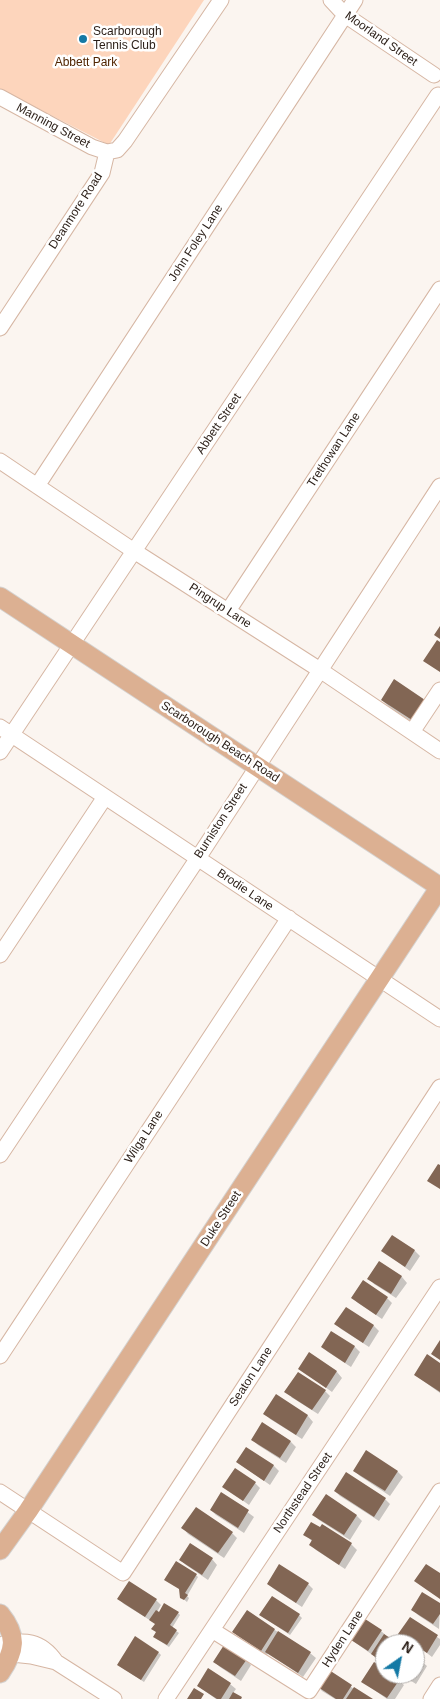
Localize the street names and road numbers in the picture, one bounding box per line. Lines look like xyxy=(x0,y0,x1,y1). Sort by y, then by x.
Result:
street label: Moorland Street xyxy=(342,9,420,69)
street label: Manning Street xyxy=(14,101,92,151)
street label: Deanmore Road xyxy=(46,170,106,252)
street label: John Foley Lane xyxy=(166,202,226,284)
street label: Abbett Street xyxy=(193,391,245,457)
street label: Trethowan Lane xyxy=(304,410,364,490)
street label: Pingrup Lane xyxy=(186,581,254,631)
street label: Scarborough Beach Road xyxy=(158,698,282,786)
street label: Burniston Street xyxy=(192,781,250,861)
street label: Brodie Lane xyxy=(214,866,276,914)
street label: Wilga Lane xyxy=(122,1108,166,1166)
street label: Duke Street xyxy=(198,1189,244,1249)
street label: Seaton Lane xyxy=(226,1345,276,1409)
street label: Northstead Street xyxy=(271,1450,335,1536)
street label: Hyden Lane xyxy=(319,1608,367,1670)

